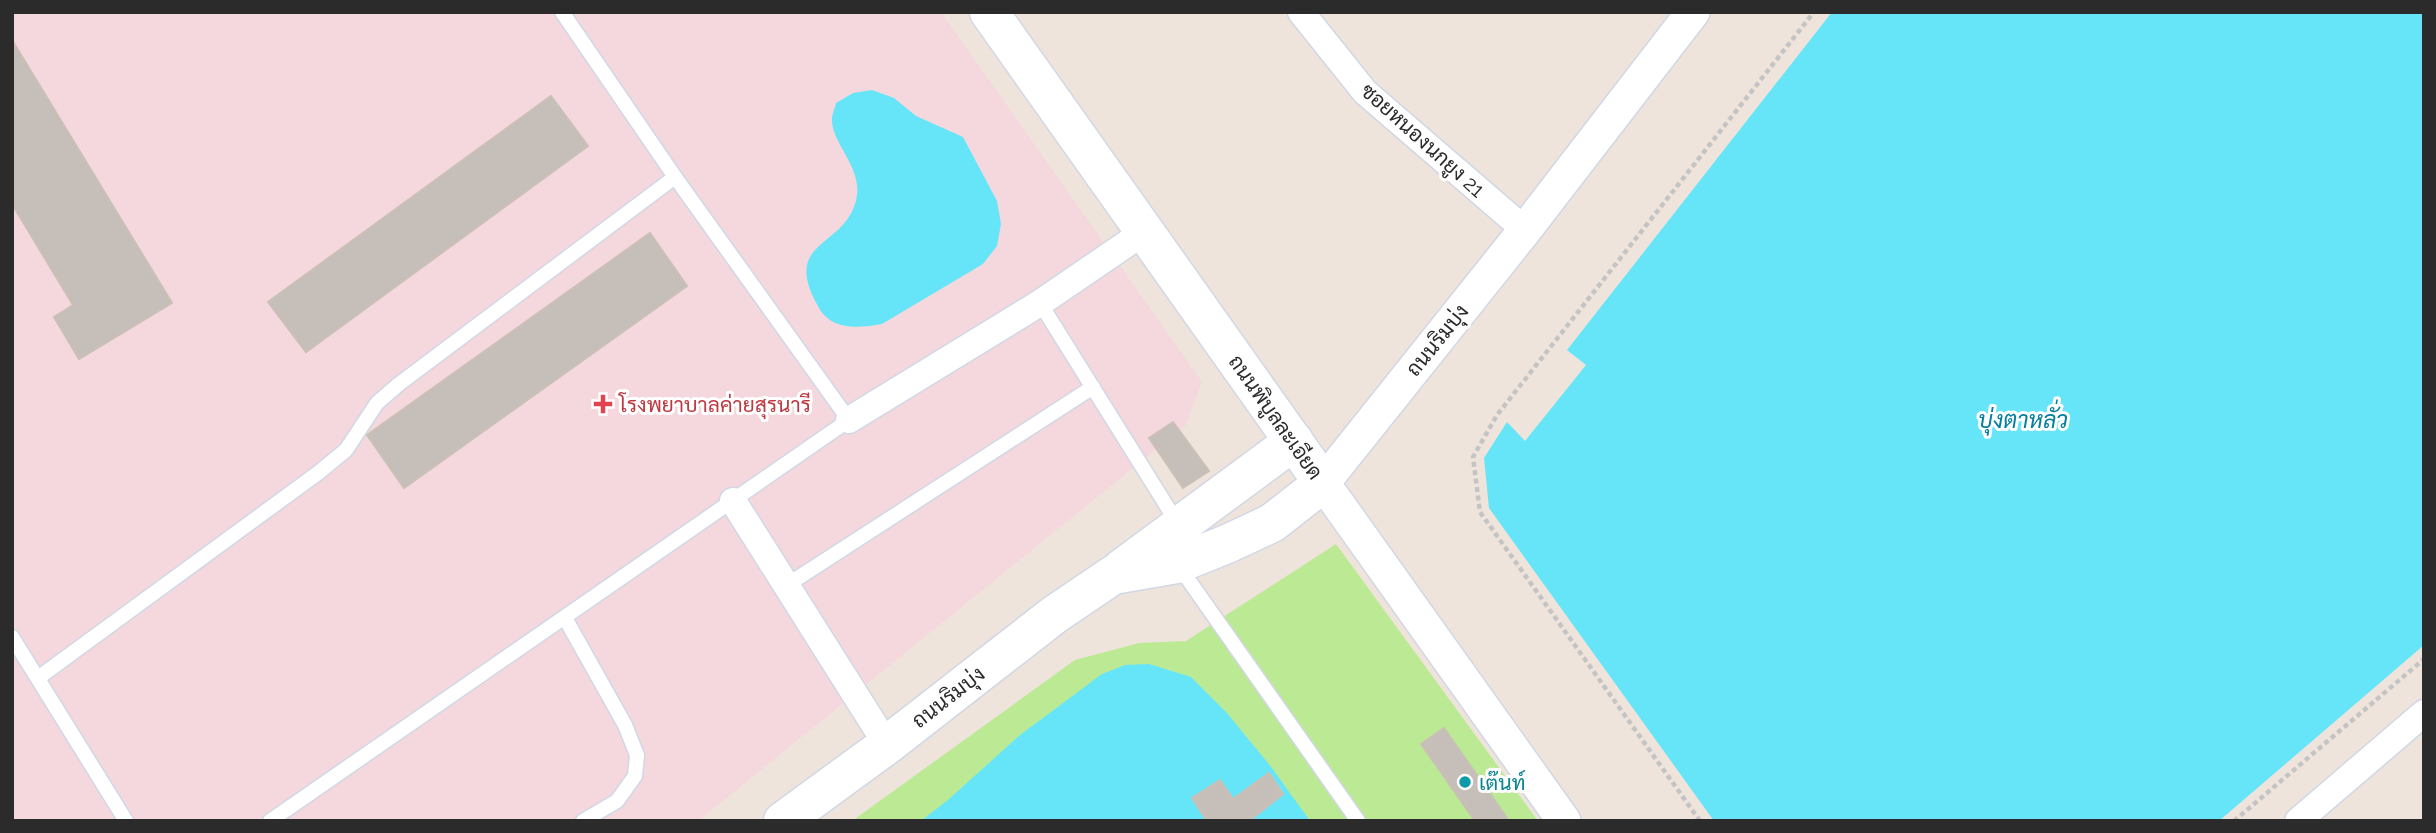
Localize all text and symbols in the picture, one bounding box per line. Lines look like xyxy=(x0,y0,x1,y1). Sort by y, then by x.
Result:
street label: ซอยหนองนกยูง 21 xyxy=(1354,78,1490,204)
street label: ถนนริมบุ่ง xyxy=(1401,299,1475,382)
street label: ถนนพิบูลละเอียด xyxy=(1221,350,1328,486)
place label: โรงพยาบาลค่ายสุรนารี xyxy=(618,392,811,419)
marker: โรงพยาบาลค่ายสุรนารี xyxy=(593,394,613,414)
water label: บุ่งตาหลั่ว xyxy=(1978,399,2068,436)
street label: ถนนริมบุ่ง xyxy=(907,661,990,735)
place label: เต๊นท์ xyxy=(1479,769,1525,795)
marker: เต๊นท์ xyxy=(1457,774,1473,790)

